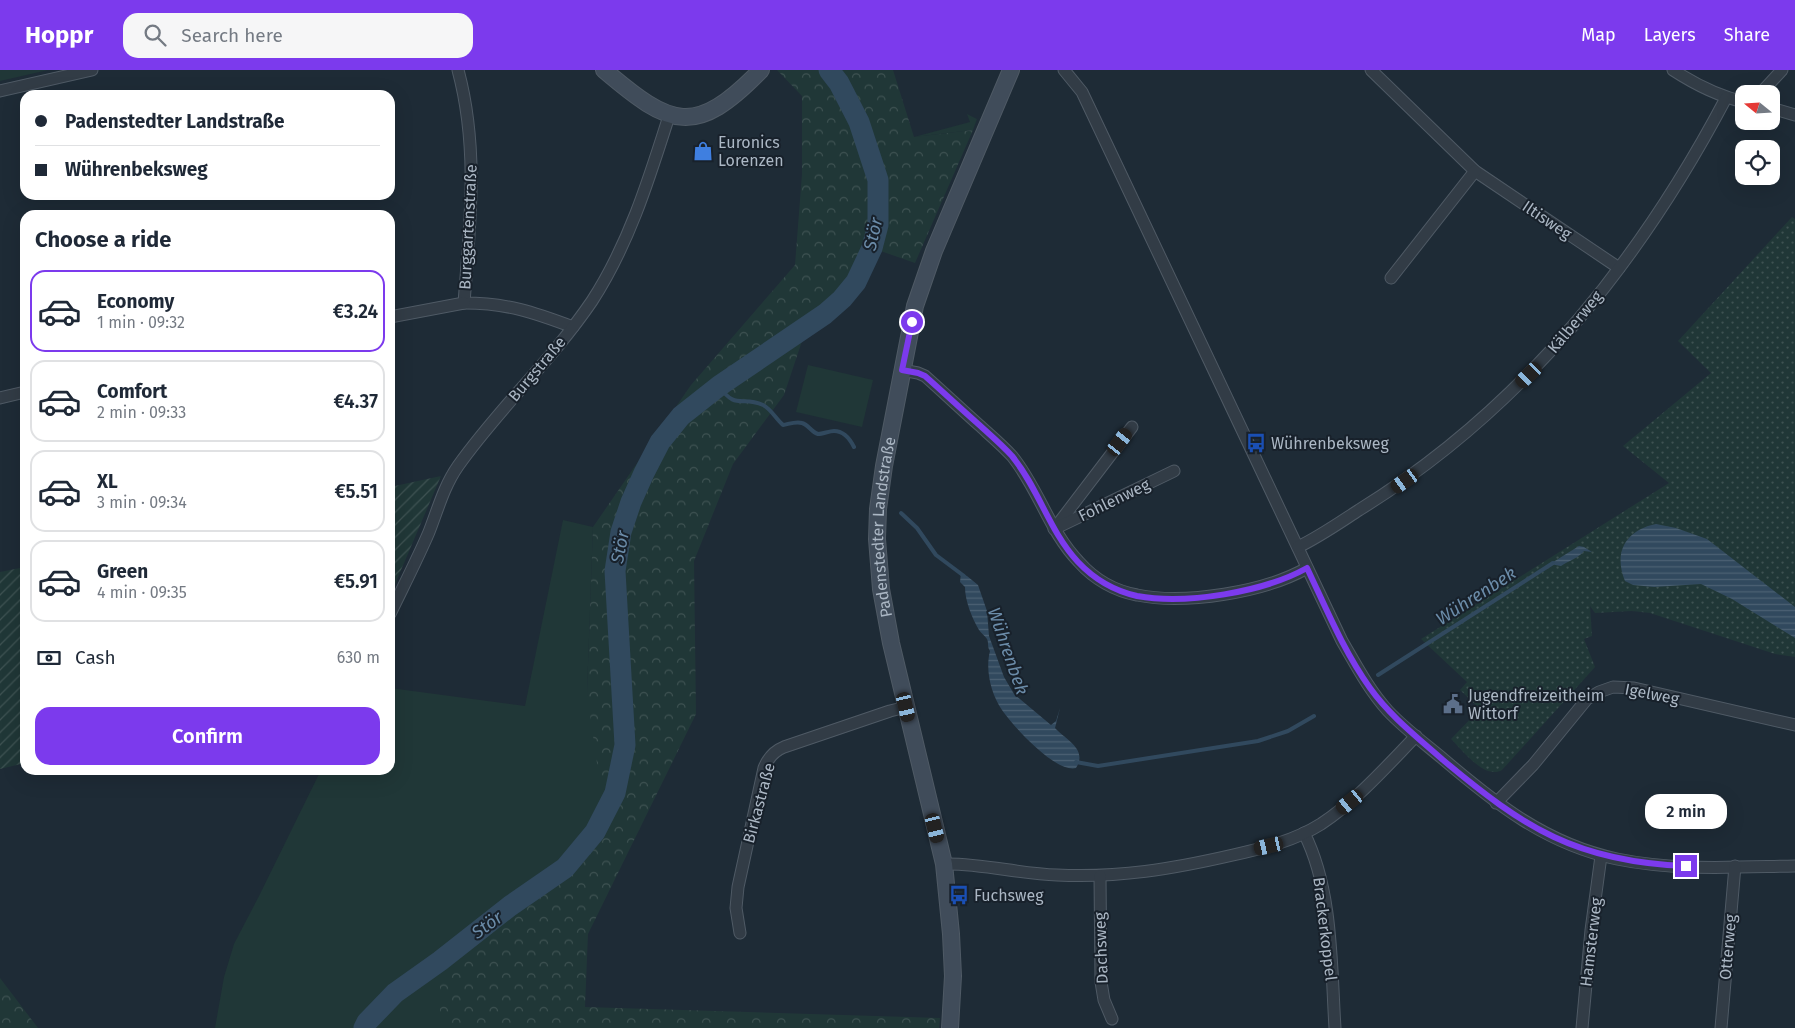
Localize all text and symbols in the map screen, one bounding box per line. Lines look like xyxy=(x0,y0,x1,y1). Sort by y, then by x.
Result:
search box xyxy=(123,13,473,58)
text: Hoppr xyxy=(25,21,93,49)
icon: search xyxy=(141,21,169,49)
text: Search here xyxy=(181,24,283,47)
text: Map xyxy=(1581,24,1616,46)
text: Layers xyxy=(1644,24,1696,46)
text: Share xyxy=(1724,24,1770,46)
north arrow xyxy=(1735,85,1780,130)
map controls xyxy=(1735,85,1780,185)
text: Padenstedter Landstraße xyxy=(65,110,285,133)
place label: Euronics Lorenzen xyxy=(718,133,784,170)
shop icon: Euronics Lorenzen xyxy=(692,140,714,162)
button: locate xyxy=(1735,140,1780,185)
text: Wührenbeksweg xyxy=(65,158,208,181)
street label: Burggartenstraße xyxy=(455,164,481,290)
street label: Iltisweg xyxy=(1519,197,1576,244)
water label: Stör xyxy=(858,214,888,254)
text: Choose a ride xyxy=(35,226,171,253)
street label: Kälberweg xyxy=(1543,286,1607,357)
icon: car xyxy=(37,289,82,334)
text: Economy xyxy=(97,290,174,313)
text: €3.24 xyxy=(333,300,378,323)
route start xyxy=(901,311,923,333)
text: 1 min · 09:32 xyxy=(97,313,185,332)
street label: Burgstraße xyxy=(504,333,570,405)
car xyxy=(1513,359,1545,391)
icon: car xyxy=(37,379,82,424)
text: Comfort xyxy=(97,380,167,403)
text: €4.37 xyxy=(334,390,378,413)
text: 2 min · 09:33 xyxy=(97,403,186,422)
car xyxy=(1104,426,1135,458)
bus stop icon: Wührenbeksweg xyxy=(1245,432,1267,454)
place label: Wührenbeksweg xyxy=(1271,434,1389,453)
street label: Padenstedter Landstraße xyxy=(867,435,899,619)
car xyxy=(1388,466,1421,496)
icon: car xyxy=(37,469,82,514)
text: XL xyxy=(97,470,118,493)
street label: Fohlenweg xyxy=(1075,474,1153,525)
text: €5.51 xyxy=(334,480,378,503)
text: 3 min · 09:34 xyxy=(97,493,187,512)
water label: Stör xyxy=(606,528,634,566)
icon: car xyxy=(37,559,82,604)
text: Green xyxy=(97,560,148,583)
water label: Wührenbek xyxy=(1432,562,1520,630)
text: €5.91 xyxy=(334,570,378,593)
text: 4 min · 09:35 xyxy=(97,583,187,602)
water label: Wührenbek xyxy=(983,604,1033,698)
icon: cash xyxy=(35,644,63,672)
text: Cash xyxy=(75,646,116,669)
text: 630 m xyxy=(337,648,380,667)
street label: Igelweg xyxy=(1623,679,1681,709)
place label: Jugendfreizeitheim Wittorf xyxy=(1468,686,1604,723)
car xyxy=(895,691,916,723)
public building icon: Jugendfreizeitheim Wittorf xyxy=(1442,693,1464,715)
button: Confirm xyxy=(35,707,380,765)
street label: Birkastraße xyxy=(739,761,779,845)
car xyxy=(1333,787,1366,817)
callout: 2 min xyxy=(1645,794,1727,828)
text: 2 min xyxy=(1666,802,1706,821)
car xyxy=(924,812,945,844)
car xyxy=(1252,835,1285,857)
route end xyxy=(1675,855,1697,877)
street label: Brackerkoppel xyxy=(1309,876,1341,982)
bus stop icon: Fuchsweg xyxy=(948,884,970,906)
place label: Fuchsweg xyxy=(974,886,1044,905)
street label: Hamsterweg xyxy=(1576,896,1606,988)
water label: Stör xyxy=(466,906,508,944)
street label: Dachsweg xyxy=(1090,911,1112,984)
street label: Otterweg xyxy=(1716,913,1740,981)

